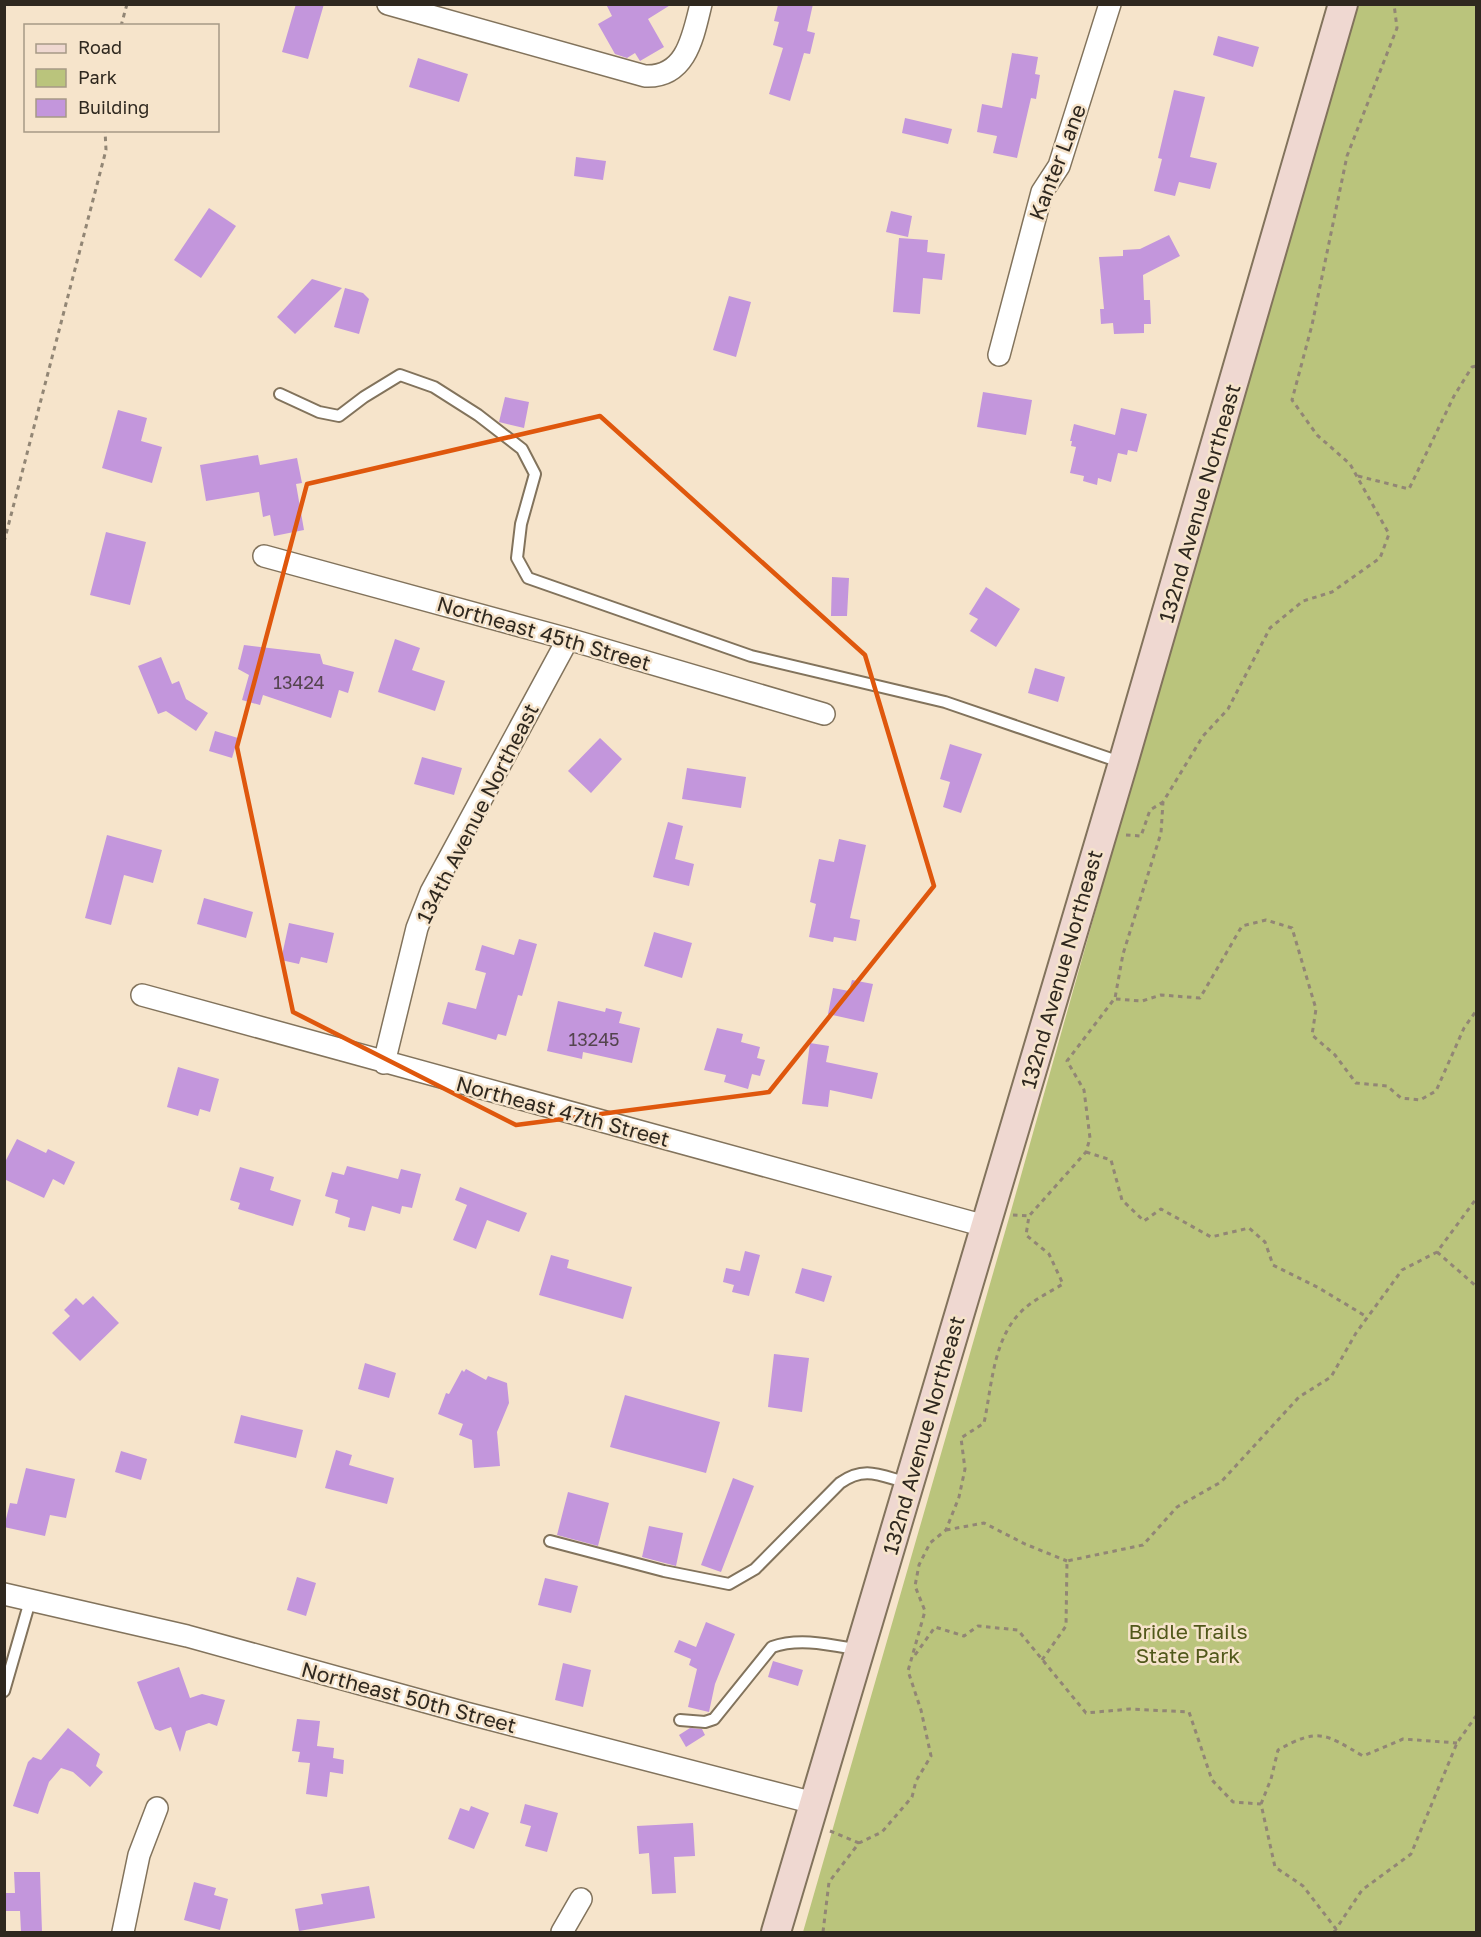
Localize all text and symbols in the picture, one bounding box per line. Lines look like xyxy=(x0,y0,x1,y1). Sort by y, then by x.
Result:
legend xyxy=(24,24,219,132)
text: Road xyxy=(78,36,122,58)
text: Park xyxy=(78,66,117,88)
text: Building xyxy=(78,96,149,118)
street label: Kanter Lane xyxy=(1023,100,1091,224)
street label: 132nd Avenue Northeast xyxy=(1152,381,1246,625)
street label: Northeast 45th Street xyxy=(434,590,654,676)
house number: 13424 xyxy=(273,671,325,693)
street label: 134th Avenue Northeast xyxy=(410,699,544,927)
street label: 132nd Avenue Northeast xyxy=(1014,847,1108,1091)
house number: 13245 xyxy=(568,1028,620,1050)
street label: Northeast 47th Street xyxy=(453,1070,673,1152)
street label: 132nd Avenue Northeast xyxy=(876,1313,970,1557)
park label: Bridle Trails State Park xyxy=(1128,1618,1248,1668)
street label: Northeast 50th Street xyxy=(299,1656,519,1738)

